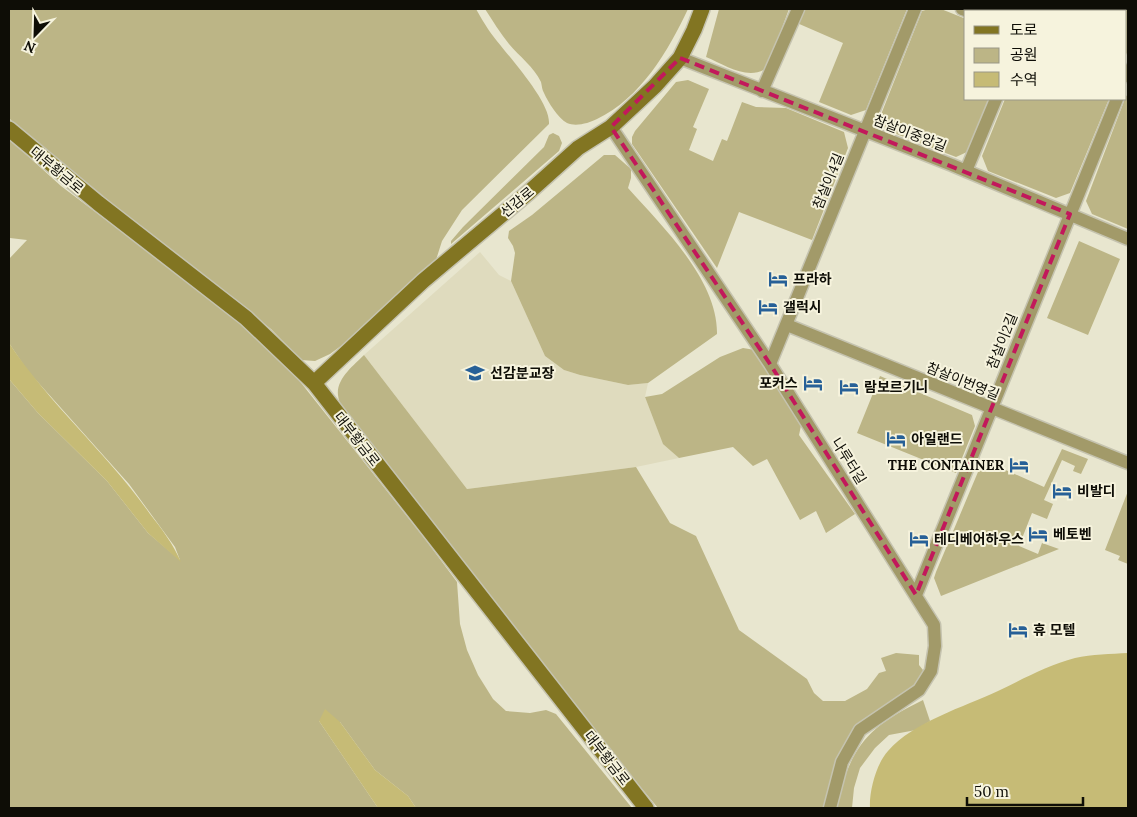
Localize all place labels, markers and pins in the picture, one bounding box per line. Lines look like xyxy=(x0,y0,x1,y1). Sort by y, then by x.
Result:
hotel icon: 프라하 xyxy=(767,268,789,290)
place label: 프라하 xyxy=(793,270,832,288)
hotel icon: 갤럭시 xyxy=(757,296,779,318)
place label: 갤럭시 xyxy=(783,298,822,316)
school or university icon: 선감분교장 xyxy=(464,362,486,384)
place label: 선감분교장 xyxy=(490,364,555,382)
hotel icon: 포커스 xyxy=(802,372,824,394)
place label: 포커스 xyxy=(759,374,798,392)
hotel icon: 람보르기니 xyxy=(838,376,860,398)
place label: 람보르기니 xyxy=(864,378,928,396)
hotel icon: 아일랜드 xyxy=(885,428,907,450)
place label: 아일랜드 xyxy=(911,430,963,448)
hotel icon: THE CONTAINER xyxy=(1008,454,1030,476)
place label: THE CONTAINER xyxy=(888,456,1004,474)
hotel icon: 비발디 xyxy=(1051,480,1073,502)
place label: 비발디 xyxy=(1077,482,1116,500)
hotel icon: 베토벤 xyxy=(1027,523,1049,545)
place label: 베토벤 xyxy=(1053,525,1092,543)
hotel icon: 테디베어하우스 xyxy=(908,528,930,550)
place label: 테디베어하우스 xyxy=(934,530,1024,548)
hotel icon: 휴 모텔 xyxy=(1007,619,1029,641)
place label: 휴 모텔 xyxy=(1033,621,1075,639)

